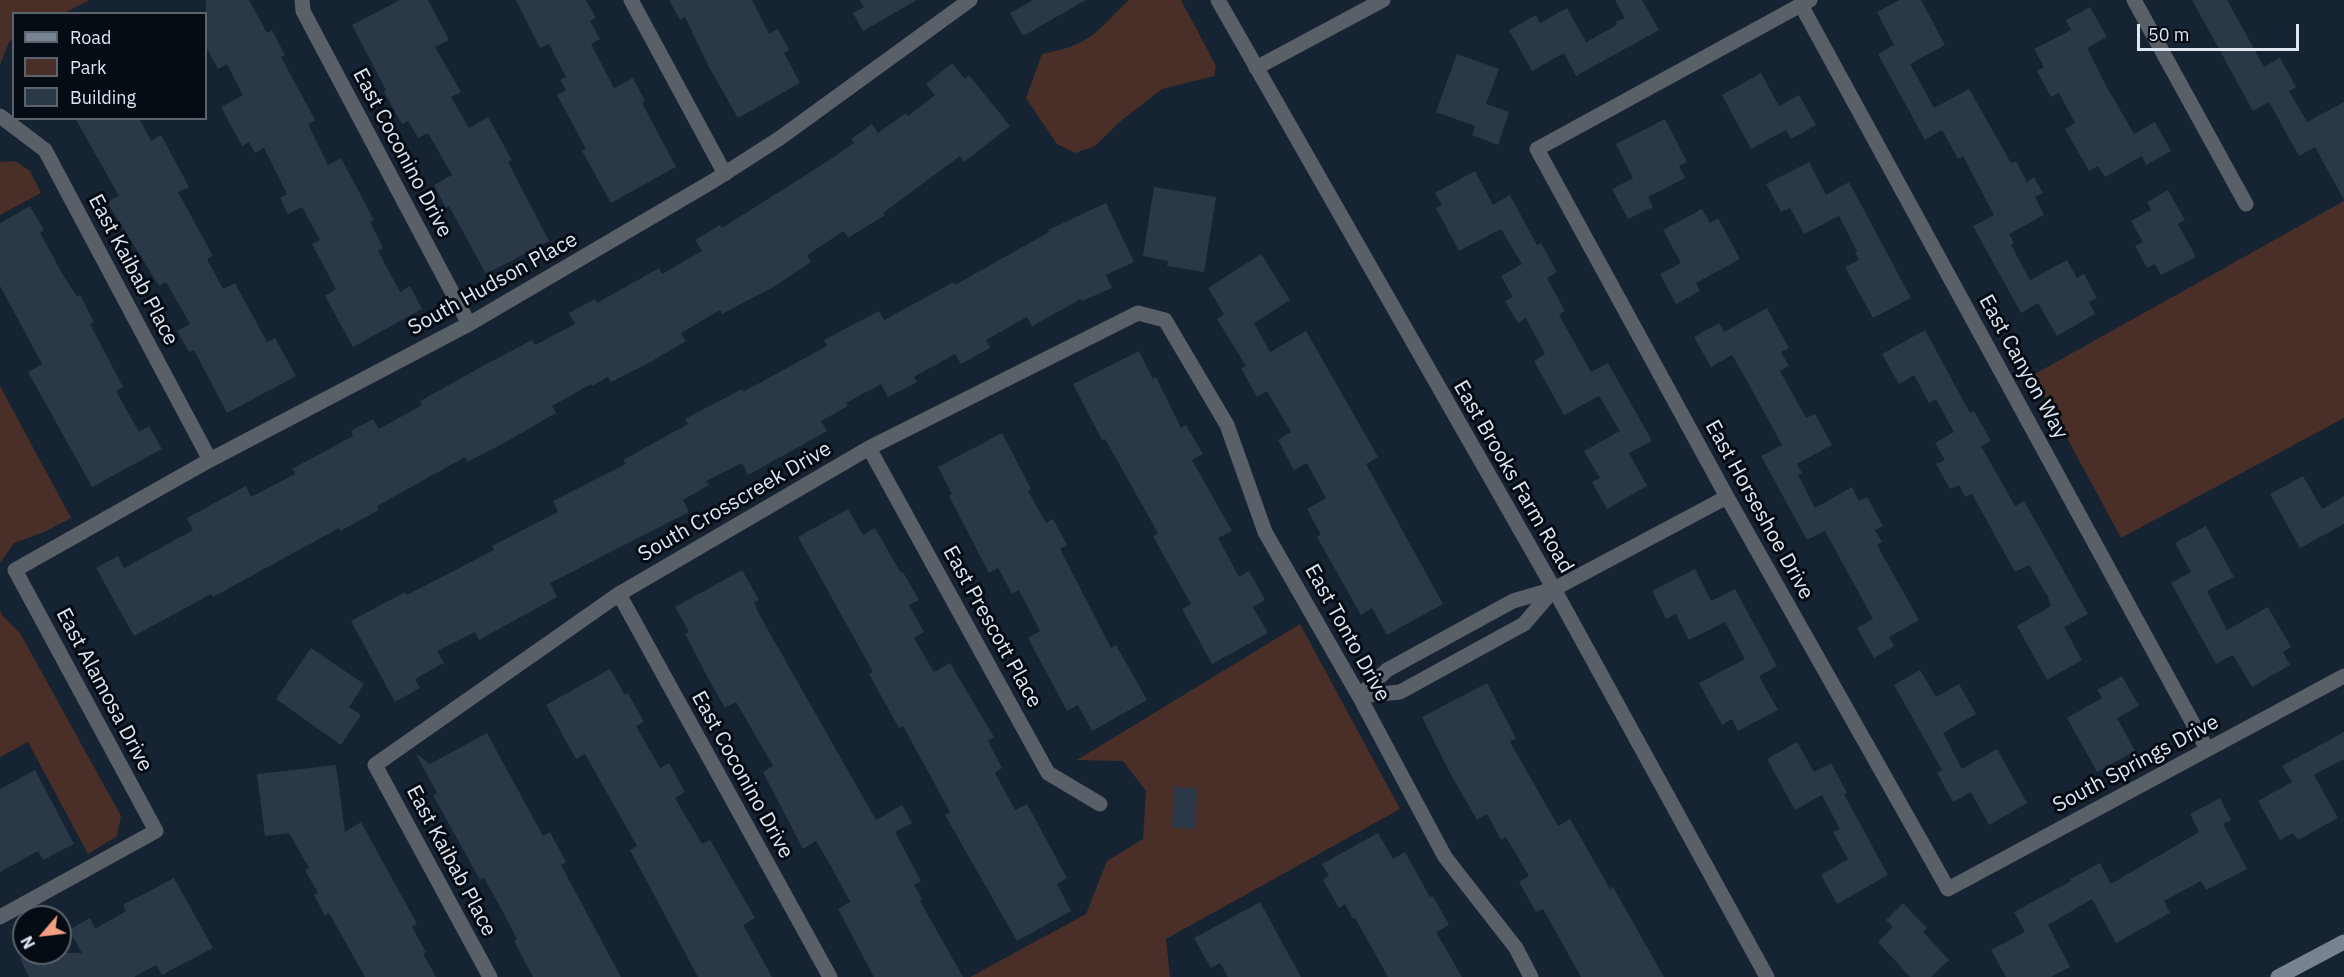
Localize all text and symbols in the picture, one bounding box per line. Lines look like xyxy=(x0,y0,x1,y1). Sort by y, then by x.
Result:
legend xyxy=(12,12,207,120)
scale bar xyxy=(2140,12,2302,50)
text: 50 m xyxy=(2148,23,2190,46)
text: Road xyxy=(70,26,111,49)
text: Park xyxy=(70,56,106,79)
street label: East Coconino Drive xyxy=(347,64,457,242)
text: Building xyxy=(70,86,136,109)
street label: East Kaibab Place xyxy=(83,190,183,350)
street label: South Hudson Place xyxy=(404,227,582,341)
street label: East Canyon Way xyxy=(1973,290,2073,444)
street label: East Brooks Farm Road xyxy=(1448,376,1578,578)
street label: East Horseshoe Drive xyxy=(1699,416,1819,604)
street label: South Crosscreek Drive xyxy=(634,436,836,568)
street label: East Prescott Place xyxy=(937,542,1047,712)
street label: East Tonto Drive xyxy=(1299,560,1395,706)
street label: East Alamosa Drive xyxy=(50,604,158,776)
street label: East Coconino Drive xyxy=(686,687,798,863)
street label: South Springs Drive xyxy=(2049,710,2223,818)
street label: East Kaibab Place xyxy=(401,781,501,941)
north arrow xyxy=(12,905,72,965)
text: N xyxy=(16,933,39,952)

